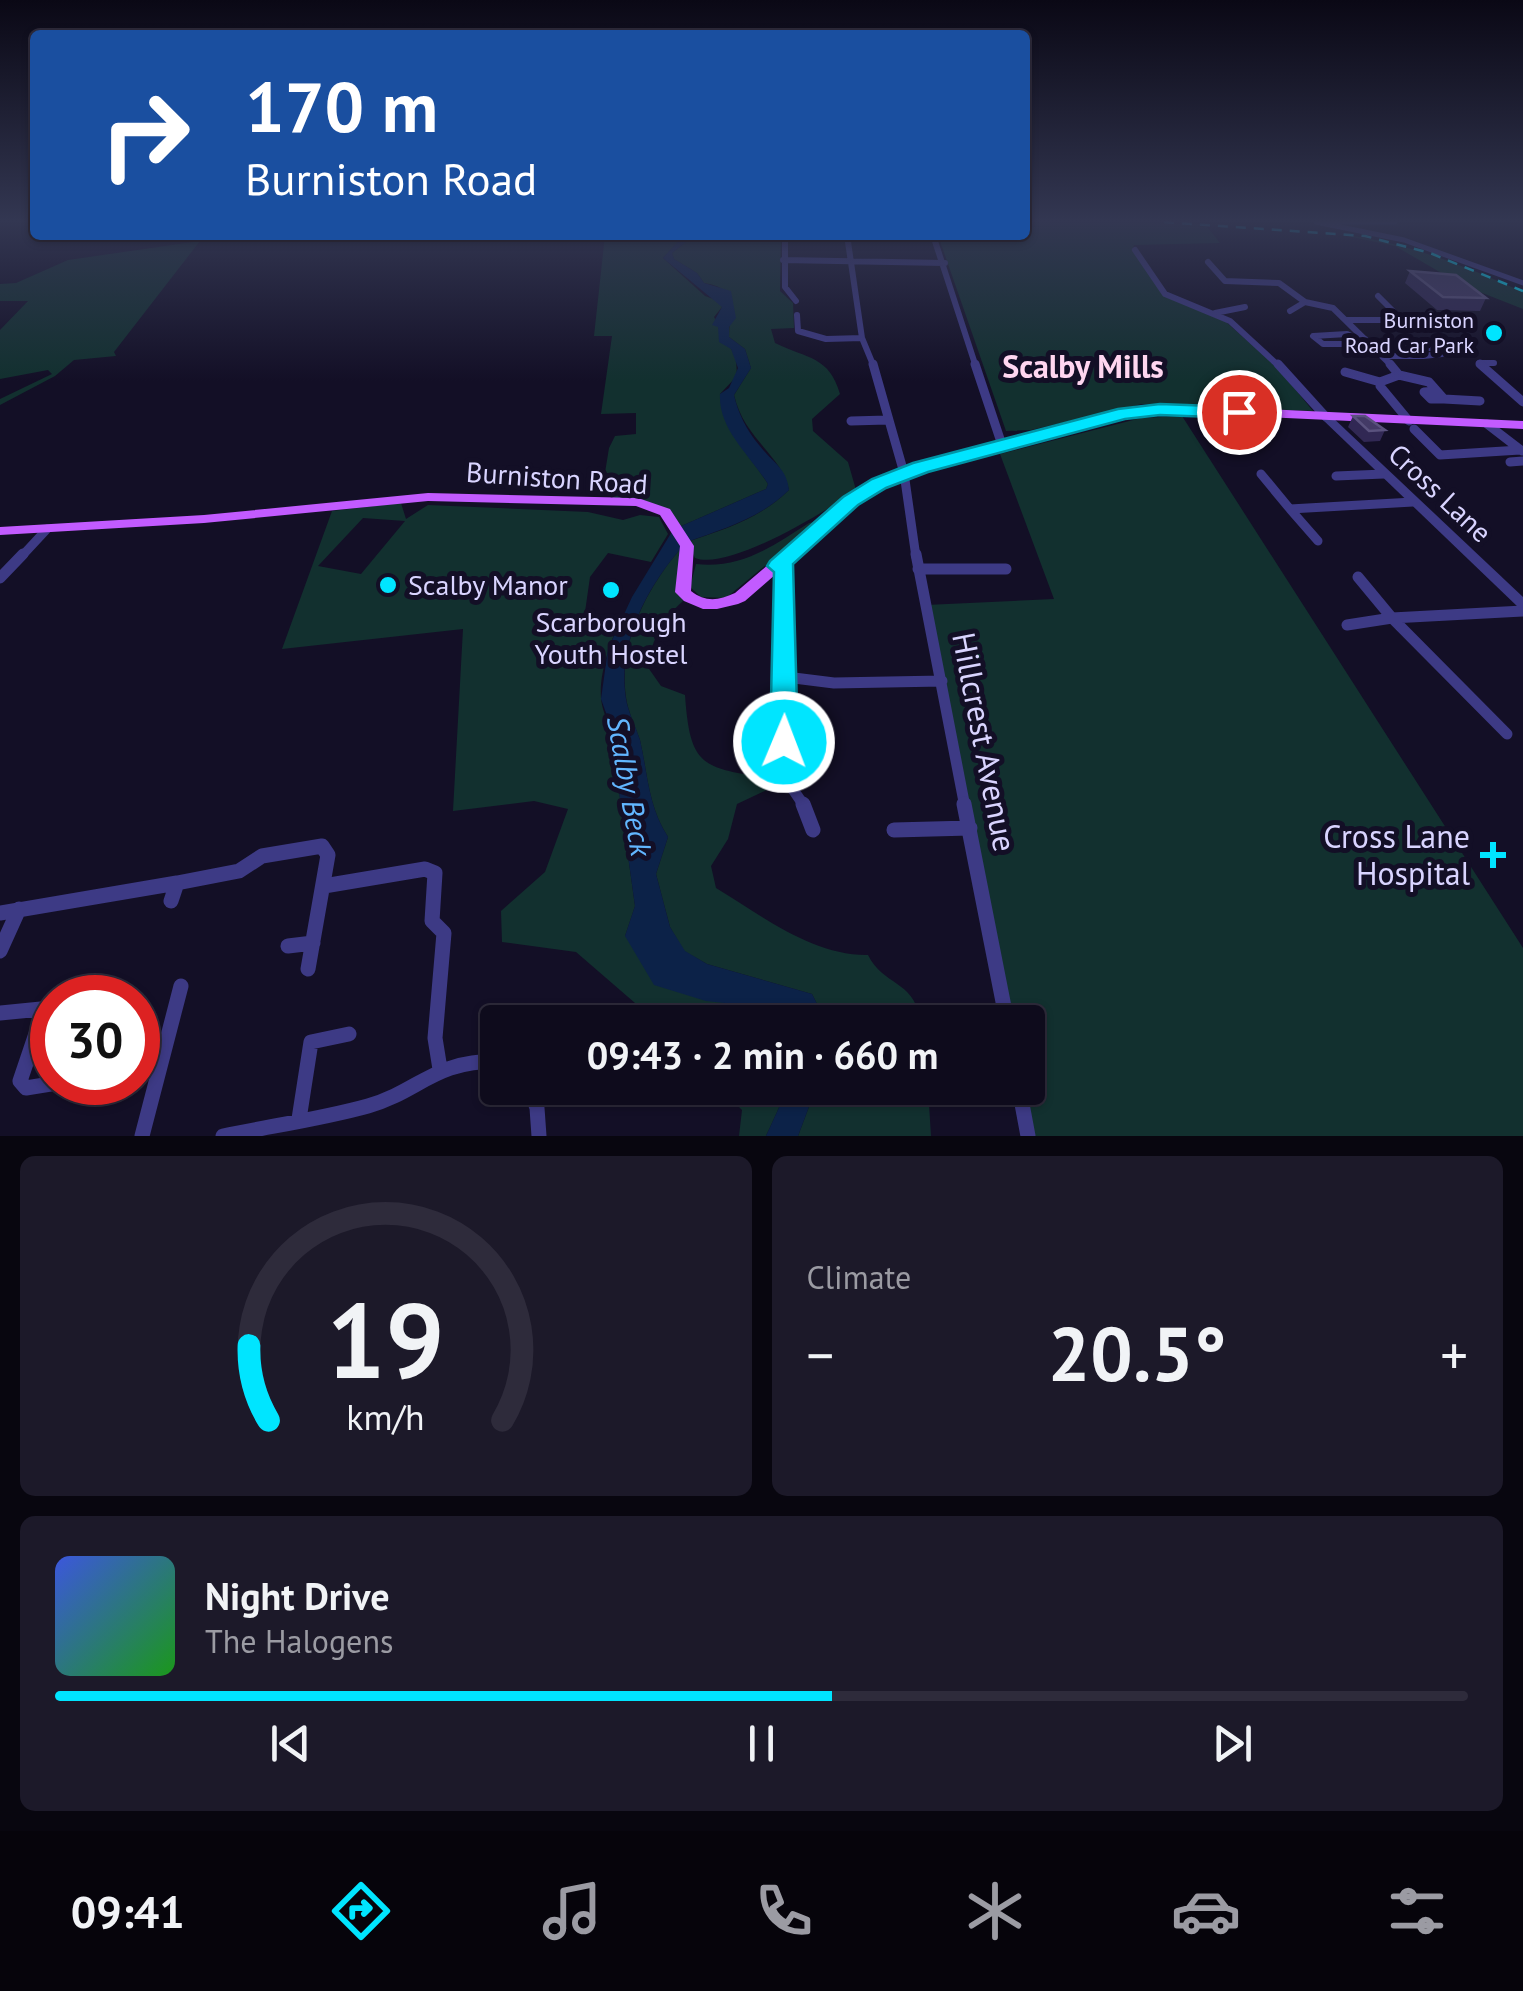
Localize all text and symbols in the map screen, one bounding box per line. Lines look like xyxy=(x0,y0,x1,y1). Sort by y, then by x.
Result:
text: 170 m xyxy=(245,61,438,151)
icon: right xyxy=(80,70,210,200)
text: Burniston Road xyxy=(245,149,537,207)
place label: Burniston Road Car Park xyxy=(1345,306,1474,359)
marker: Burniston Road Car Park xyxy=(1483,322,1505,344)
district label: Scalby Mills xyxy=(1002,345,1164,387)
pin xyxy=(1197,370,1282,455)
icon: arrive xyxy=(1212,385,1267,440)
street label: Cross Lane xyxy=(1381,435,1500,550)
street label: Burniston Road xyxy=(465,453,649,502)
place label: Scalby Manor xyxy=(408,566,568,603)
marker: Scalby Manor xyxy=(377,574,399,596)
marker: Scarborough Youth Hostel xyxy=(600,579,622,601)
place label: Scarborough Youth Hostel xyxy=(535,603,687,672)
street label: Hillcrest Avenue xyxy=(943,629,1027,855)
position arrow xyxy=(732,690,836,794)
water label: Scalby Beck xyxy=(599,713,662,860)
place label: Cross Lane Hospital xyxy=(1323,815,1471,894)
marker: Cross Lane Hospital xyxy=(1480,842,1506,868)
speed limit sign: 30 xyxy=(30,975,160,1105)
text: 09:43 · 2 min · 660 m xyxy=(587,1030,938,1079)
text: Climate xyxy=(807,1256,911,1298)
text: 19 xyxy=(327,1272,445,1407)
text: 20.5° xyxy=(1048,1305,1227,1402)
text: − xyxy=(807,1319,834,1390)
text: + xyxy=(1440,1319,1468,1390)
text: km/h xyxy=(347,1394,425,1440)
text: Night Drive xyxy=(205,1571,389,1620)
text: The Halogens xyxy=(205,1620,393,1662)
icon: previous xyxy=(263,1716,318,1771)
icon: pause xyxy=(734,1716,789,1771)
icon: next xyxy=(1205,1716,1260,1771)
icon: directions xyxy=(326,1876,396,1946)
icon: music xyxy=(537,1876,607,1946)
icon: phone xyxy=(749,1876,819,1946)
icon: climate xyxy=(960,1876,1030,1946)
icon: car xyxy=(1171,1876,1241,1946)
icon: filters xyxy=(1382,1876,1452,1946)
text: 09:41 xyxy=(71,1882,185,1940)

